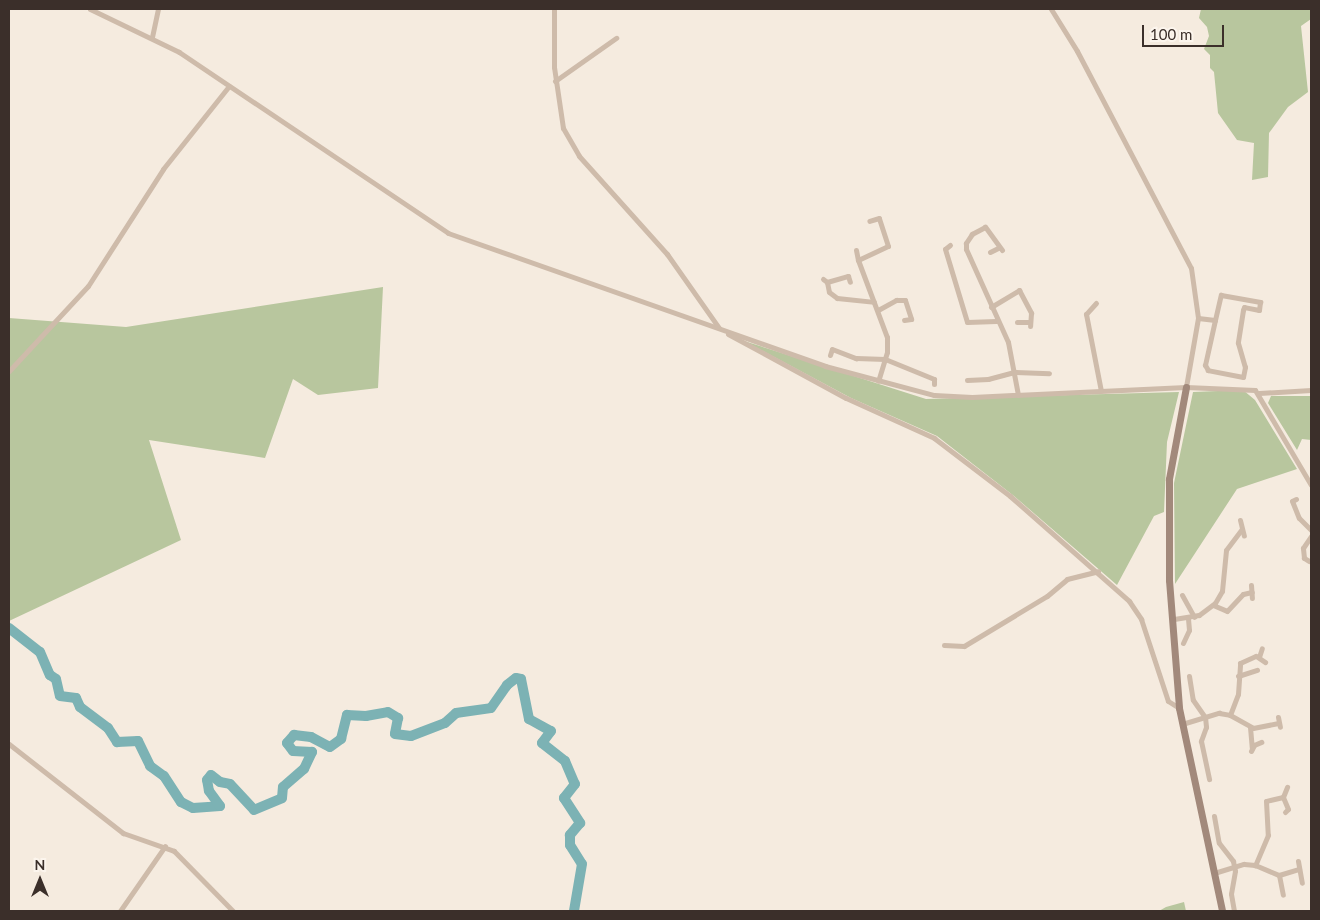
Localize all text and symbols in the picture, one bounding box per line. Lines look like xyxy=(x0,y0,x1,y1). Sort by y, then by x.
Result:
scale bar xyxy=(1145,15,1228,47)
text: 100 m xyxy=(1150,25,1192,43)
north arrow xyxy=(15,855,65,905)
text: N xyxy=(35,856,45,873)

